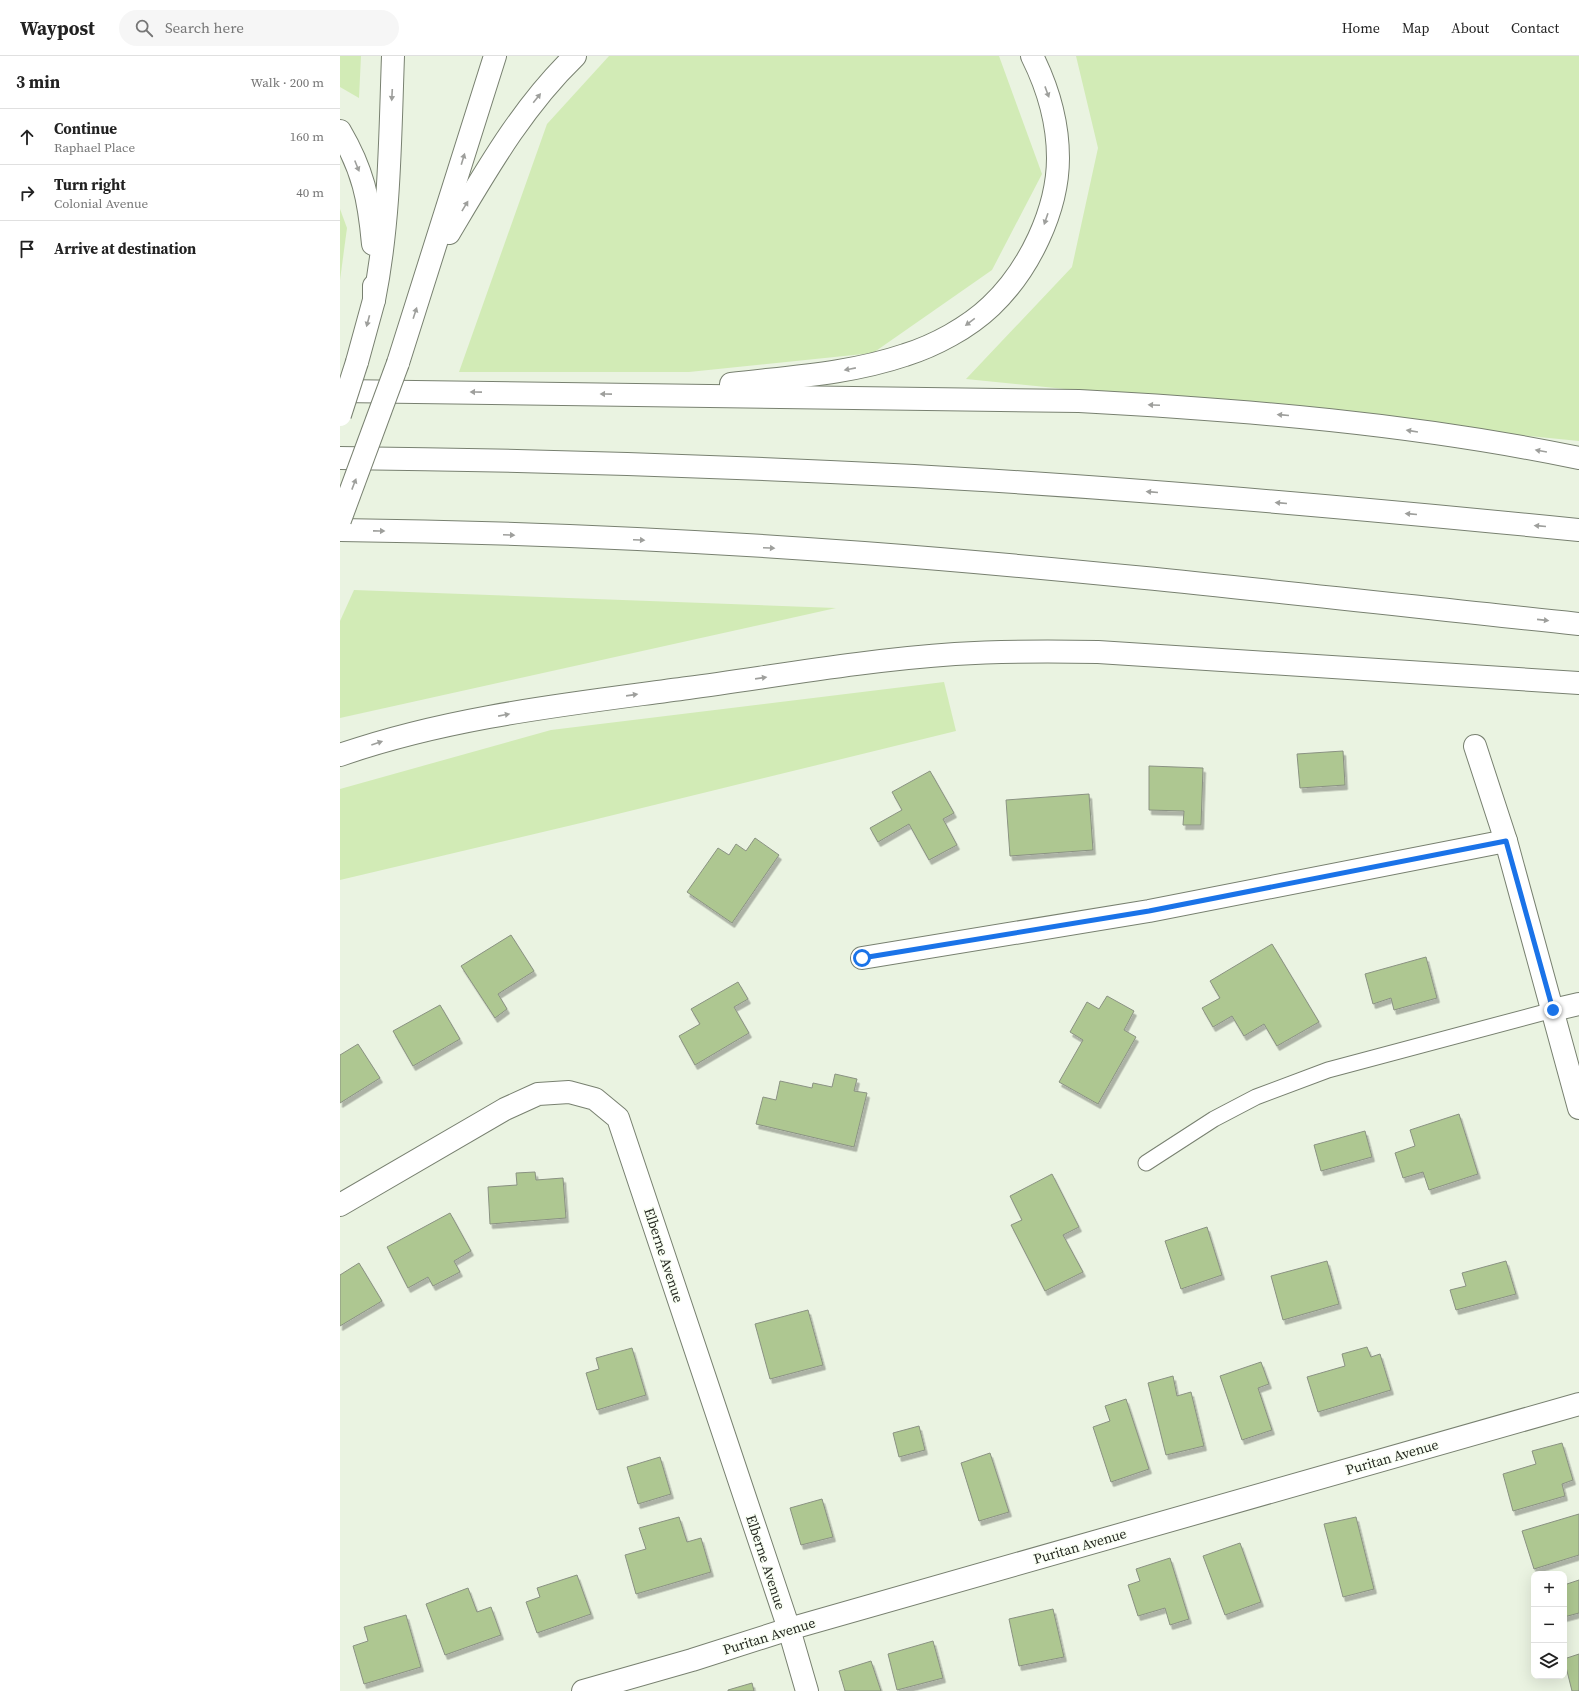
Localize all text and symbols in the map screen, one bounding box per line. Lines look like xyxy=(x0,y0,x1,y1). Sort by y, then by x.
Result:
search box xyxy=(119,10,399,46)
text: Waypost xyxy=(20,15,95,41)
icon: search xyxy=(133,17,155,39)
text: Search here xyxy=(165,17,244,38)
text: Home xyxy=(1342,18,1380,38)
text: Map xyxy=(1402,18,1429,38)
text: About xyxy=(1451,18,1489,38)
text: Contact xyxy=(1511,18,1559,38)
text: 3 min xyxy=(16,70,60,94)
text: Walk · 200 m xyxy=(251,74,324,91)
one-way arrow xyxy=(1045,86,1051,98)
one-way arrow xyxy=(388,89,395,101)
one-way arrow xyxy=(533,93,542,103)
text: Continue xyxy=(54,118,117,139)
icon: ahead xyxy=(16,126,38,148)
text: 160 m xyxy=(290,128,324,145)
text: Raphael Place xyxy=(54,139,135,156)
one-way arrow xyxy=(460,153,466,165)
one-way arrow xyxy=(355,161,361,173)
text: Turn right xyxy=(54,174,126,195)
icon: right xyxy=(16,182,38,204)
text: 40 m xyxy=(296,184,324,201)
text: Colonial Avenue xyxy=(54,195,148,212)
one-way arrow xyxy=(462,200,469,212)
one-way arrow xyxy=(1043,213,1049,225)
icon: arrive xyxy=(16,238,38,260)
text: Arrive at destination xyxy=(54,238,196,259)
one-way arrow xyxy=(412,306,418,318)
one-way arrow xyxy=(365,316,371,328)
one-way arrow xyxy=(965,317,976,326)
one-way arrow xyxy=(844,366,856,372)
one-way arrow xyxy=(469,389,482,395)
one-way arrow xyxy=(599,391,612,397)
one-way arrow xyxy=(1147,402,1160,408)
one-way arrow xyxy=(1277,412,1289,418)
one-way arrow xyxy=(1406,427,1418,433)
one-way arrow xyxy=(1535,448,1547,454)
one-way arrow xyxy=(352,477,358,489)
one-way arrow xyxy=(1146,489,1158,496)
one-way arrow xyxy=(1275,499,1287,506)
one-way arrow xyxy=(1405,510,1417,517)
one-way arrow xyxy=(1534,522,1546,529)
one-way arrow xyxy=(373,527,385,534)
one-way arrow xyxy=(503,532,516,538)
one-way arrow xyxy=(633,537,645,544)
one-way arrow xyxy=(763,544,775,551)
one-way arrow xyxy=(1537,617,1549,623)
one-way arrow xyxy=(755,675,767,681)
one-way arrow xyxy=(626,692,638,698)
one-way arrow xyxy=(498,712,510,718)
one-way arrow xyxy=(371,739,383,745)
route start xyxy=(853,949,871,967)
route end xyxy=(1544,1001,1562,1019)
street label: Elberne Avenue xyxy=(639,1205,689,1305)
street label: Puritan Avenue xyxy=(1343,1434,1441,1480)
street label: Elberne Avenue xyxy=(741,1512,791,1612)
street label: Puritan Avenue xyxy=(1031,1523,1129,1569)
map controls xyxy=(1531,1571,1567,1679)
button: + xyxy=(1531,1571,1567,1607)
button: − xyxy=(1531,1607,1567,1643)
street label: Puritan Avenue xyxy=(720,1612,818,1660)
button: layers xyxy=(1531,1643,1567,1679)

